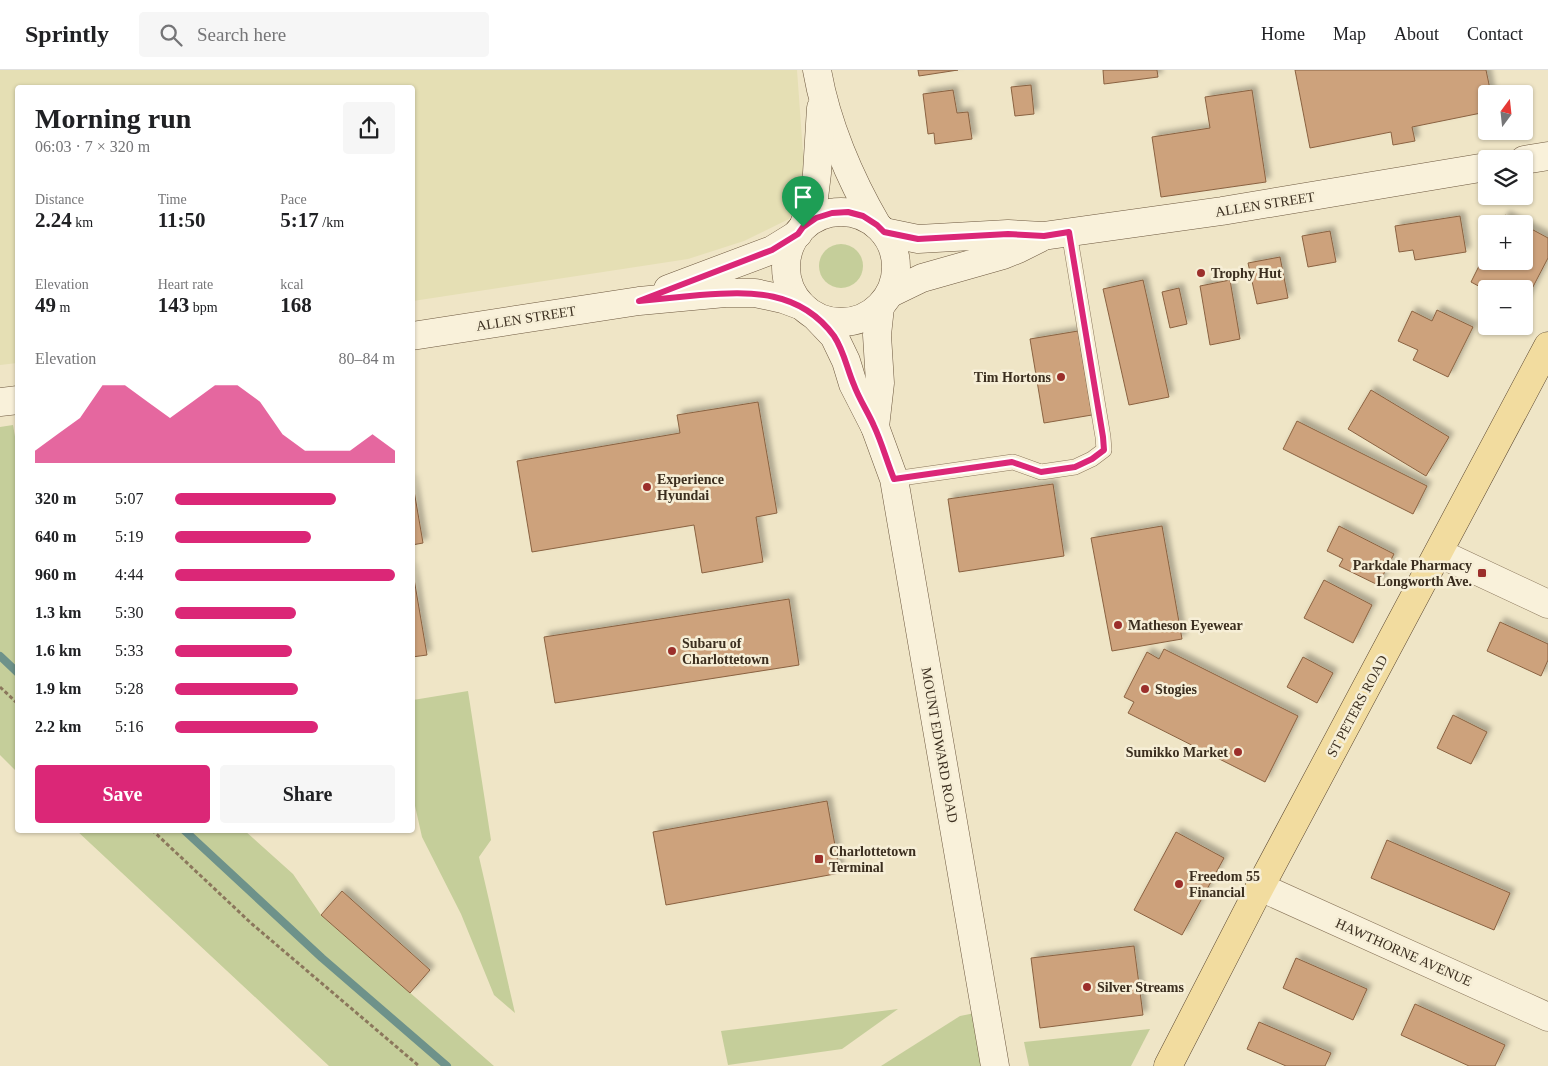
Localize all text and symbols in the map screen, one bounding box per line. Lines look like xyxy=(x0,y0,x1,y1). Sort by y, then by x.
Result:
search box xyxy=(139,12,489,57)
text: Sprintly xyxy=(25,21,109,47)
icon: search xyxy=(157,21,185,49)
text: Search here xyxy=(197,24,286,45)
text: Home xyxy=(1261,24,1305,44)
text: Map xyxy=(1333,24,1366,44)
text: About xyxy=(1394,24,1439,44)
text: Contact xyxy=(1467,24,1523,44)
north arrow xyxy=(1478,85,1532,140)
map controls xyxy=(1478,85,1533,335)
button: share xyxy=(343,102,395,154)
text: Morning run xyxy=(35,103,191,134)
text: 06:03 · 7 × 320 m xyxy=(35,138,150,155)
button: layers xyxy=(1478,150,1533,205)
pin xyxy=(782,176,824,227)
icon: arrive xyxy=(789,183,817,211)
street label: ALLEN STREET xyxy=(1214,189,1316,220)
text: Distance xyxy=(35,192,84,207)
text: Time xyxy=(158,192,187,207)
text: Pace xyxy=(280,192,307,207)
text: 2.24 xyxy=(35,208,72,232)
text: 11:50 xyxy=(158,208,206,232)
text: 5:17 xyxy=(280,208,319,232)
text: km xyxy=(72,215,93,230)
text: /km xyxy=(319,215,344,230)
button: + xyxy=(1478,215,1533,270)
place label: Trophy Hut xyxy=(1211,266,1282,281)
marker: Trophy Hut xyxy=(1195,267,1207,279)
text: Elevation xyxy=(35,277,89,292)
text: Heart rate xyxy=(158,277,213,292)
text: kcal xyxy=(280,277,304,292)
button: − xyxy=(1478,280,1533,335)
text: 49 xyxy=(35,293,56,317)
text: 143 xyxy=(158,293,189,317)
text: 168 xyxy=(280,293,312,317)
text: m xyxy=(56,300,70,315)
text: bpm xyxy=(189,300,218,315)
street label: ALLEN STREET xyxy=(475,303,577,334)
text: Elevation xyxy=(35,350,96,367)
text: 80–84 m xyxy=(339,350,395,367)
place label: Tim Hortons xyxy=(974,370,1052,385)
marker: Tim Hortons xyxy=(1055,371,1067,383)
place label: Experience Hyundai xyxy=(657,472,724,503)
marker: Experience Hyundai xyxy=(641,481,653,493)
text: 320 m xyxy=(35,490,76,507)
text: 5:07 xyxy=(115,490,143,507)
text: 640 m xyxy=(35,528,76,545)
text: 5:19 xyxy=(115,528,143,545)
place label: Parkdale Pharmacy Longworth Ave. xyxy=(1353,558,1472,589)
text: 960 m xyxy=(35,566,76,583)
text: 4:44 xyxy=(115,566,143,583)
marker: Parkdale Pharmacy Longworth Ave. xyxy=(1476,567,1488,579)
text: 1.3 km xyxy=(35,604,81,621)
text: 5:30 xyxy=(115,604,143,621)
place label: Matheson Eyewear xyxy=(1128,618,1243,633)
marker: Matheson Eyewear xyxy=(1112,619,1124,631)
place label: Subaru of Charlottetown xyxy=(682,636,769,667)
text: 1.6 km xyxy=(35,642,81,659)
text: 5:33 xyxy=(115,642,143,659)
marker: Subaru of Charlottetown xyxy=(666,645,678,657)
street label: ST PETERS ROAD xyxy=(1324,653,1391,760)
street label: MOUNT EDWARD ROAD xyxy=(918,666,961,824)
text: 1.9 km xyxy=(35,680,81,697)
text: 5:28 xyxy=(115,680,143,697)
place label: Stogies xyxy=(1155,682,1198,697)
marker: Stogies xyxy=(1139,683,1151,695)
text: 2.2 km xyxy=(35,718,81,735)
text: 5:16 xyxy=(115,718,143,735)
place label: Sumikko Market xyxy=(1126,745,1228,760)
marker: Sumikko Market xyxy=(1232,746,1244,758)
button: Save xyxy=(35,765,210,823)
button: Share xyxy=(220,765,395,823)
place label: Charlottetown Terminal xyxy=(829,844,916,875)
marker: Charlottetown Terminal xyxy=(813,853,825,865)
place label: Freedom 55 Financial xyxy=(1189,869,1260,900)
marker: Freedom 55 Financial xyxy=(1173,878,1185,890)
street label: HAWTHORNE AVENUE xyxy=(1333,916,1474,989)
place label: Silver Streams xyxy=(1097,980,1185,995)
marker: Silver Streams xyxy=(1081,981,1093,993)

